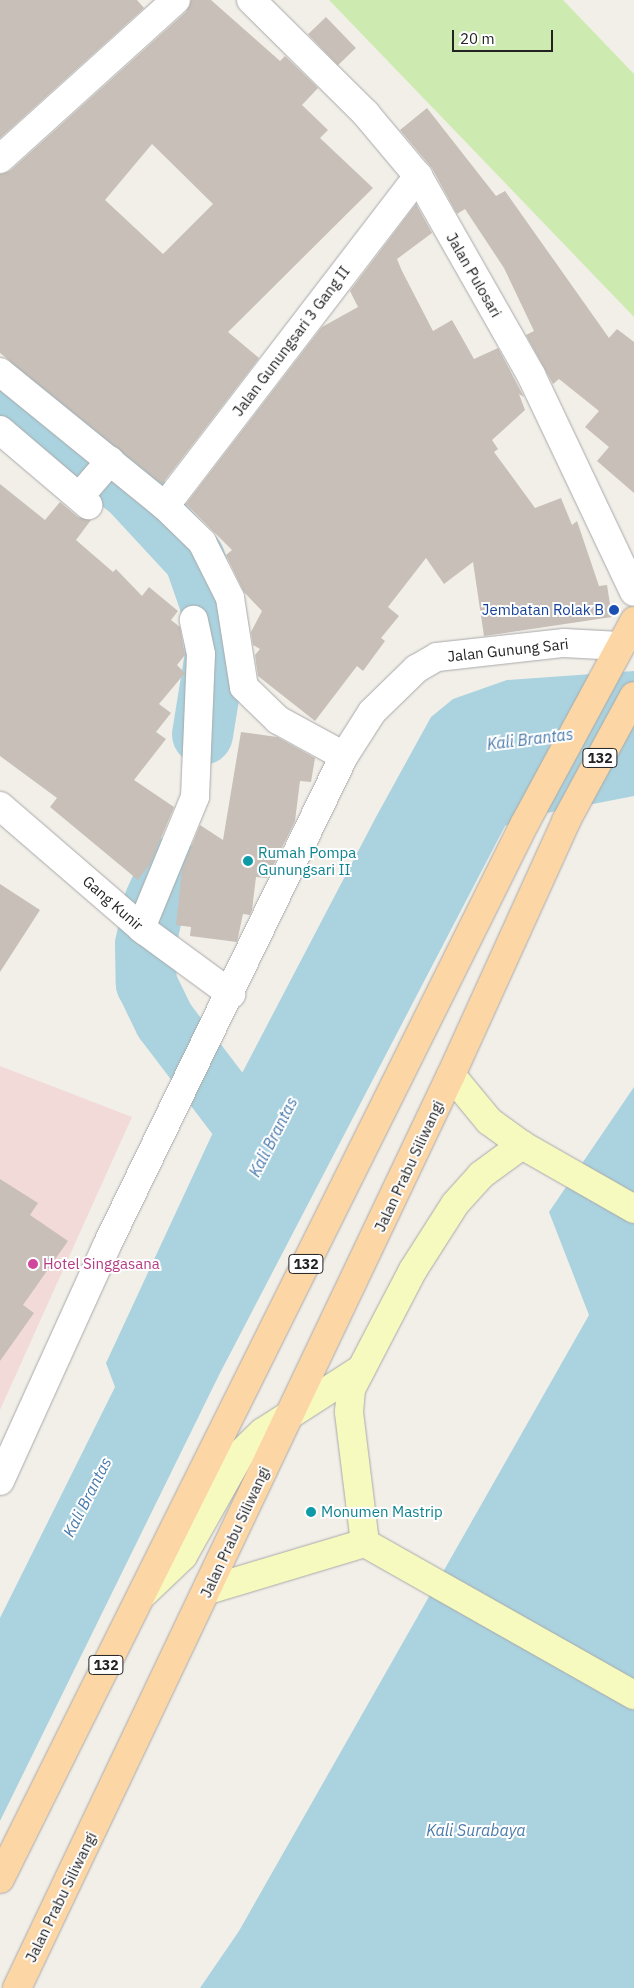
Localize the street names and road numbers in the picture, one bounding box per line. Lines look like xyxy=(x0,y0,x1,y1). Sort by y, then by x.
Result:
street label: Jalan Pulosari xyxy=(443,230,505,320)
street label: Jalan Gunungsari 3 Gang II xyxy=(229,262,353,420)
street label: Jalan Gunung Sari xyxy=(447,635,569,665)
road number: 132 xyxy=(581,746,619,770)
street label: Gang Kunir xyxy=(79,872,147,934)
street label: Jalan Prabu Siliwangi xyxy=(371,1097,447,1235)
road number: 132 xyxy=(287,1252,325,1276)
street label: Jalan Prabu Siliwangi xyxy=(197,1463,273,1601)
road number: 132 xyxy=(87,1654,125,1676)
street label: Jalan Prabu Siliwangi xyxy=(22,1829,100,1965)

